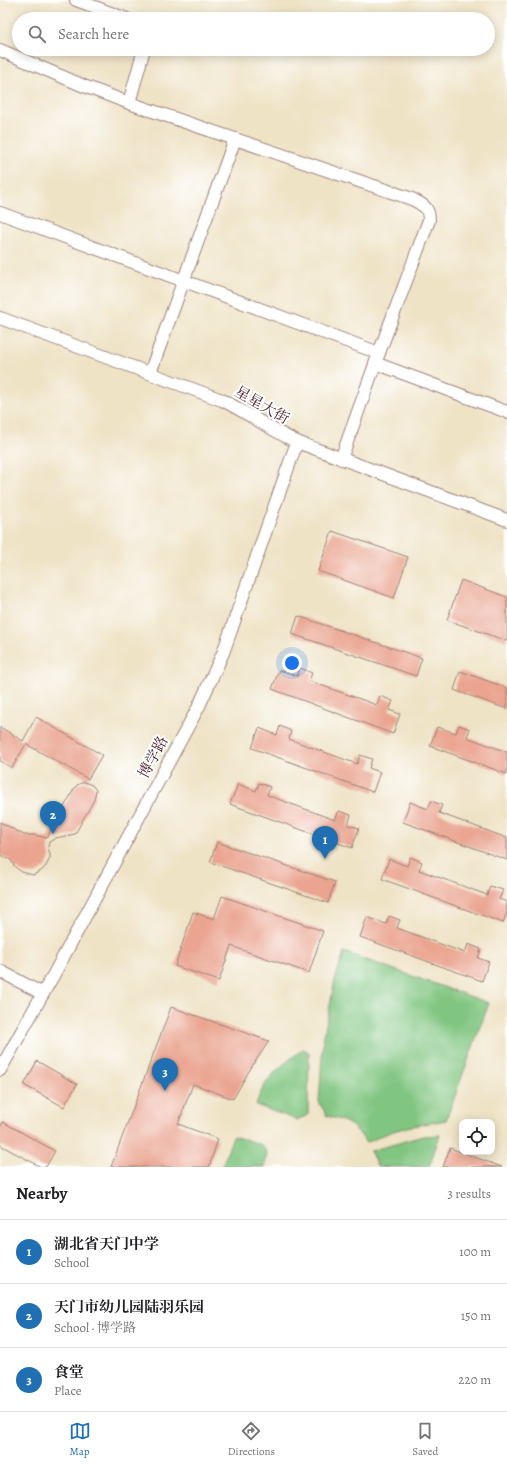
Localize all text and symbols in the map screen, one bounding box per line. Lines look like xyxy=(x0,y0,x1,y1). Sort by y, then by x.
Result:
search box xyxy=(12,12,495,56)
icon: search xyxy=(26,23,48,45)
text: Search here xyxy=(58,24,129,44)
street label: 星星大街 xyxy=(231,381,293,429)
your location xyxy=(282,653,302,673)
street label: 博学路 xyxy=(134,732,172,782)
pin: 2 xyxy=(40,801,66,834)
pin: 1 xyxy=(312,826,338,859)
pin: 3 xyxy=(152,1058,178,1091)
map controls xyxy=(459,1119,495,1155)
button: locate xyxy=(459,1119,495,1155)
text: Nearby xyxy=(16,1182,67,1205)
text: 3 results xyxy=(447,1185,491,1202)
text: 湖北省天门中学 xyxy=(54,1234,159,1254)
text: 1 xyxy=(27,1243,31,1260)
text: 100 m xyxy=(459,1243,491,1260)
text: School xyxy=(54,1254,89,1271)
text: 天门市幼儿园陆羽乐园 xyxy=(54,1297,204,1317)
text: 2 xyxy=(26,1307,32,1324)
text: 150 m xyxy=(461,1307,491,1324)
text: School · 博学路 xyxy=(54,1319,136,1336)
text: 食堂 xyxy=(54,1362,84,1382)
text: 3 xyxy=(26,1371,32,1388)
text: 220 m xyxy=(458,1371,491,1388)
text: Place xyxy=(54,1382,82,1399)
tab: Map xyxy=(69,1420,91,1459)
tab: Directions xyxy=(228,1420,275,1459)
tab: Saved xyxy=(412,1420,438,1459)

